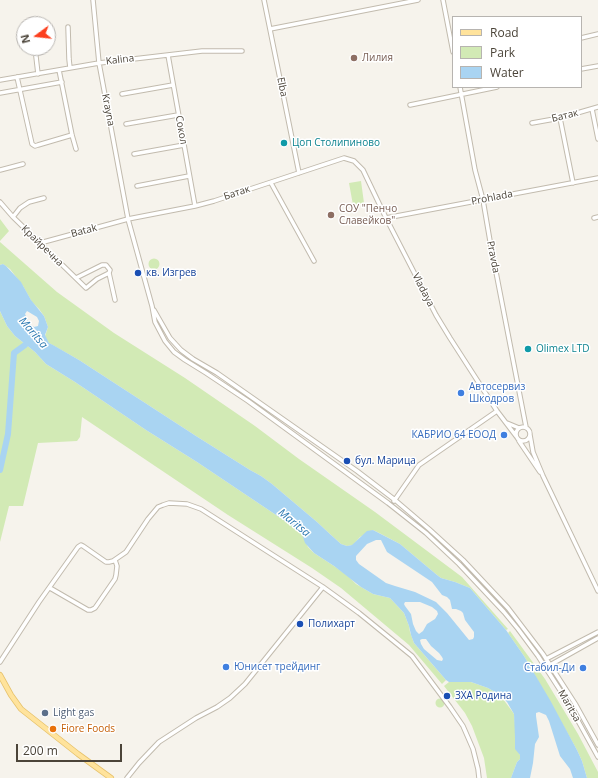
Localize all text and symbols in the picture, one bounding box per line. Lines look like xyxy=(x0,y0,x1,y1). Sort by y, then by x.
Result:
north arrow xyxy=(16,16,56,56)
legend xyxy=(452,16,582,88)
text: Road xyxy=(490,24,519,41)
text: N xyxy=(16,33,33,45)
text: Park xyxy=(490,44,515,61)
street label: Kalina xyxy=(105,52,135,68)
place label: Лилия xyxy=(362,52,393,64)
marker: Лилия xyxy=(349,53,359,63)
text: Water xyxy=(490,64,524,81)
street label: Elba xyxy=(274,76,290,98)
street label: Krayna xyxy=(99,93,117,127)
street label: Батак xyxy=(550,107,580,125)
street label: Сокол xyxy=(173,115,189,145)
place label: Цоп Столипиново xyxy=(292,137,380,149)
marker: Цоп Столипиново xyxy=(279,138,289,148)
street label: Батак xyxy=(222,183,252,203)
street label: Prohlada xyxy=(470,188,514,208)
place label: СОУ "Пенчо Славейков" xyxy=(339,203,397,226)
marker: СОУ "Пенчо Славейков" xyxy=(326,210,336,220)
street label: Batak xyxy=(70,222,98,240)
street label: Крайречна xyxy=(18,223,66,269)
street label: Pravda xyxy=(484,240,502,274)
place label: кв. Изгрев xyxy=(146,267,196,279)
marker: кв. Изгрев xyxy=(133,268,143,278)
street label: Vladaya xyxy=(409,271,437,309)
water label: Maritsa xyxy=(16,315,50,351)
place label: Olimex LTD xyxy=(536,343,590,355)
marker: Olimex LTD xyxy=(523,344,533,354)
place label: Автосервиз Шкодров xyxy=(469,381,525,404)
marker: Автосервиз Шкодров xyxy=(456,388,466,398)
place label: КАБРИО 64 ЕООД xyxy=(411,429,496,441)
marker: КАБРИО 64 ЕООД xyxy=(499,430,509,440)
place label: бул. Марица xyxy=(355,455,416,467)
marker: бул. Марица xyxy=(342,456,352,466)
water label: Maritsa xyxy=(275,506,313,540)
place label: Полихарт xyxy=(308,618,355,630)
marker: Полихарт xyxy=(295,619,305,629)
place label: Юнисет трейдинг xyxy=(234,661,320,673)
marker: Юнисет трейдинг xyxy=(221,662,231,672)
place label: Стабил-Ди xyxy=(524,662,575,674)
marker: Стабил-Ди xyxy=(578,663,588,673)
street label: Maritsa xyxy=(555,688,583,724)
place label: ЗХА Родина xyxy=(455,690,512,702)
marker: ЗХА Родина xyxy=(442,691,452,701)
place label: Light gas xyxy=(53,707,94,719)
marker: Light gas xyxy=(40,708,50,718)
place label: Fiore Foods xyxy=(61,723,115,735)
marker: Fiore Foods xyxy=(48,724,58,734)
scale bar xyxy=(18,736,124,762)
text: 200 m xyxy=(23,742,58,759)

